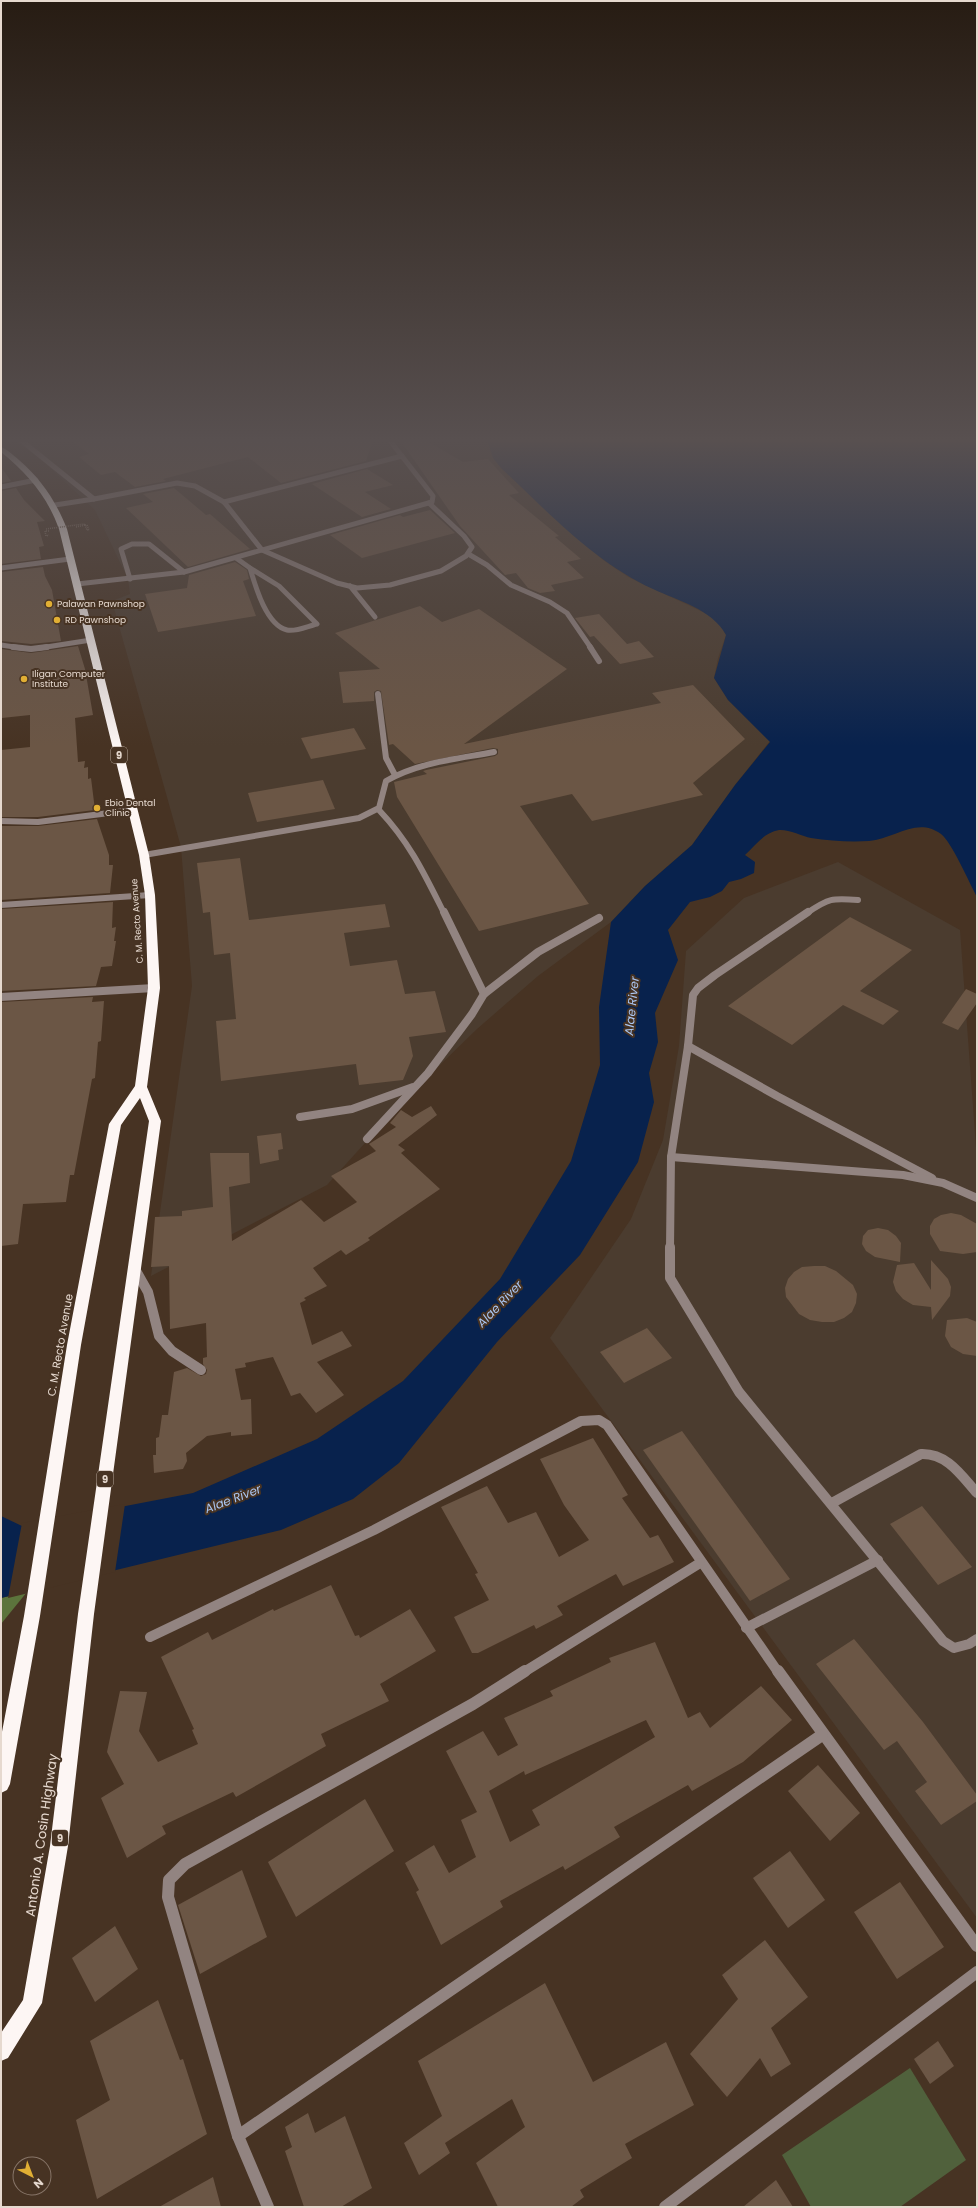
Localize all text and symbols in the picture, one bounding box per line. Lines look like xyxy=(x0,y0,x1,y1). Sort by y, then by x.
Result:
place label: Palawan Pawnshop xyxy=(57,598,145,610)
marker: Palawan Pawnshop xyxy=(44,599,54,609)
place label: RD Pawnshop xyxy=(65,614,126,626)
marker: RD Pawnshop xyxy=(52,615,62,625)
place label: Iligan Computer Institute xyxy=(32,668,106,690)
marker: Iligan Computer Institute xyxy=(19,674,29,684)
road number: 9 xyxy=(111,747,127,763)
place label: Ebio Dental Clinic xyxy=(105,797,155,819)
marker: Ebio Dental Clinic xyxy=(92,803,102,813)
street label: C. M. Recto Avenue xyxy=(128,878,146,964)
water label: Alae River xyxy=(620,975,643,1037)
water label: Alae River xyxy=(472,1276,527,1332)
street label: C. M. Recto Avenue xyxy=(43,1292,77,1398)
road number: 9 xyxy=(97,1471,113,1487)
water label: Alae River xyxy=(201,1480,264,1517)
street label: Antonio A. Cosin Highway xyxy=(21,1752,62,1918)
road number: 9 xyxy=(52,1830,68,1846)
north arrow xyxy=(12,2156,52,2196)
text: N xyxy=(30,2175,47,2192)

